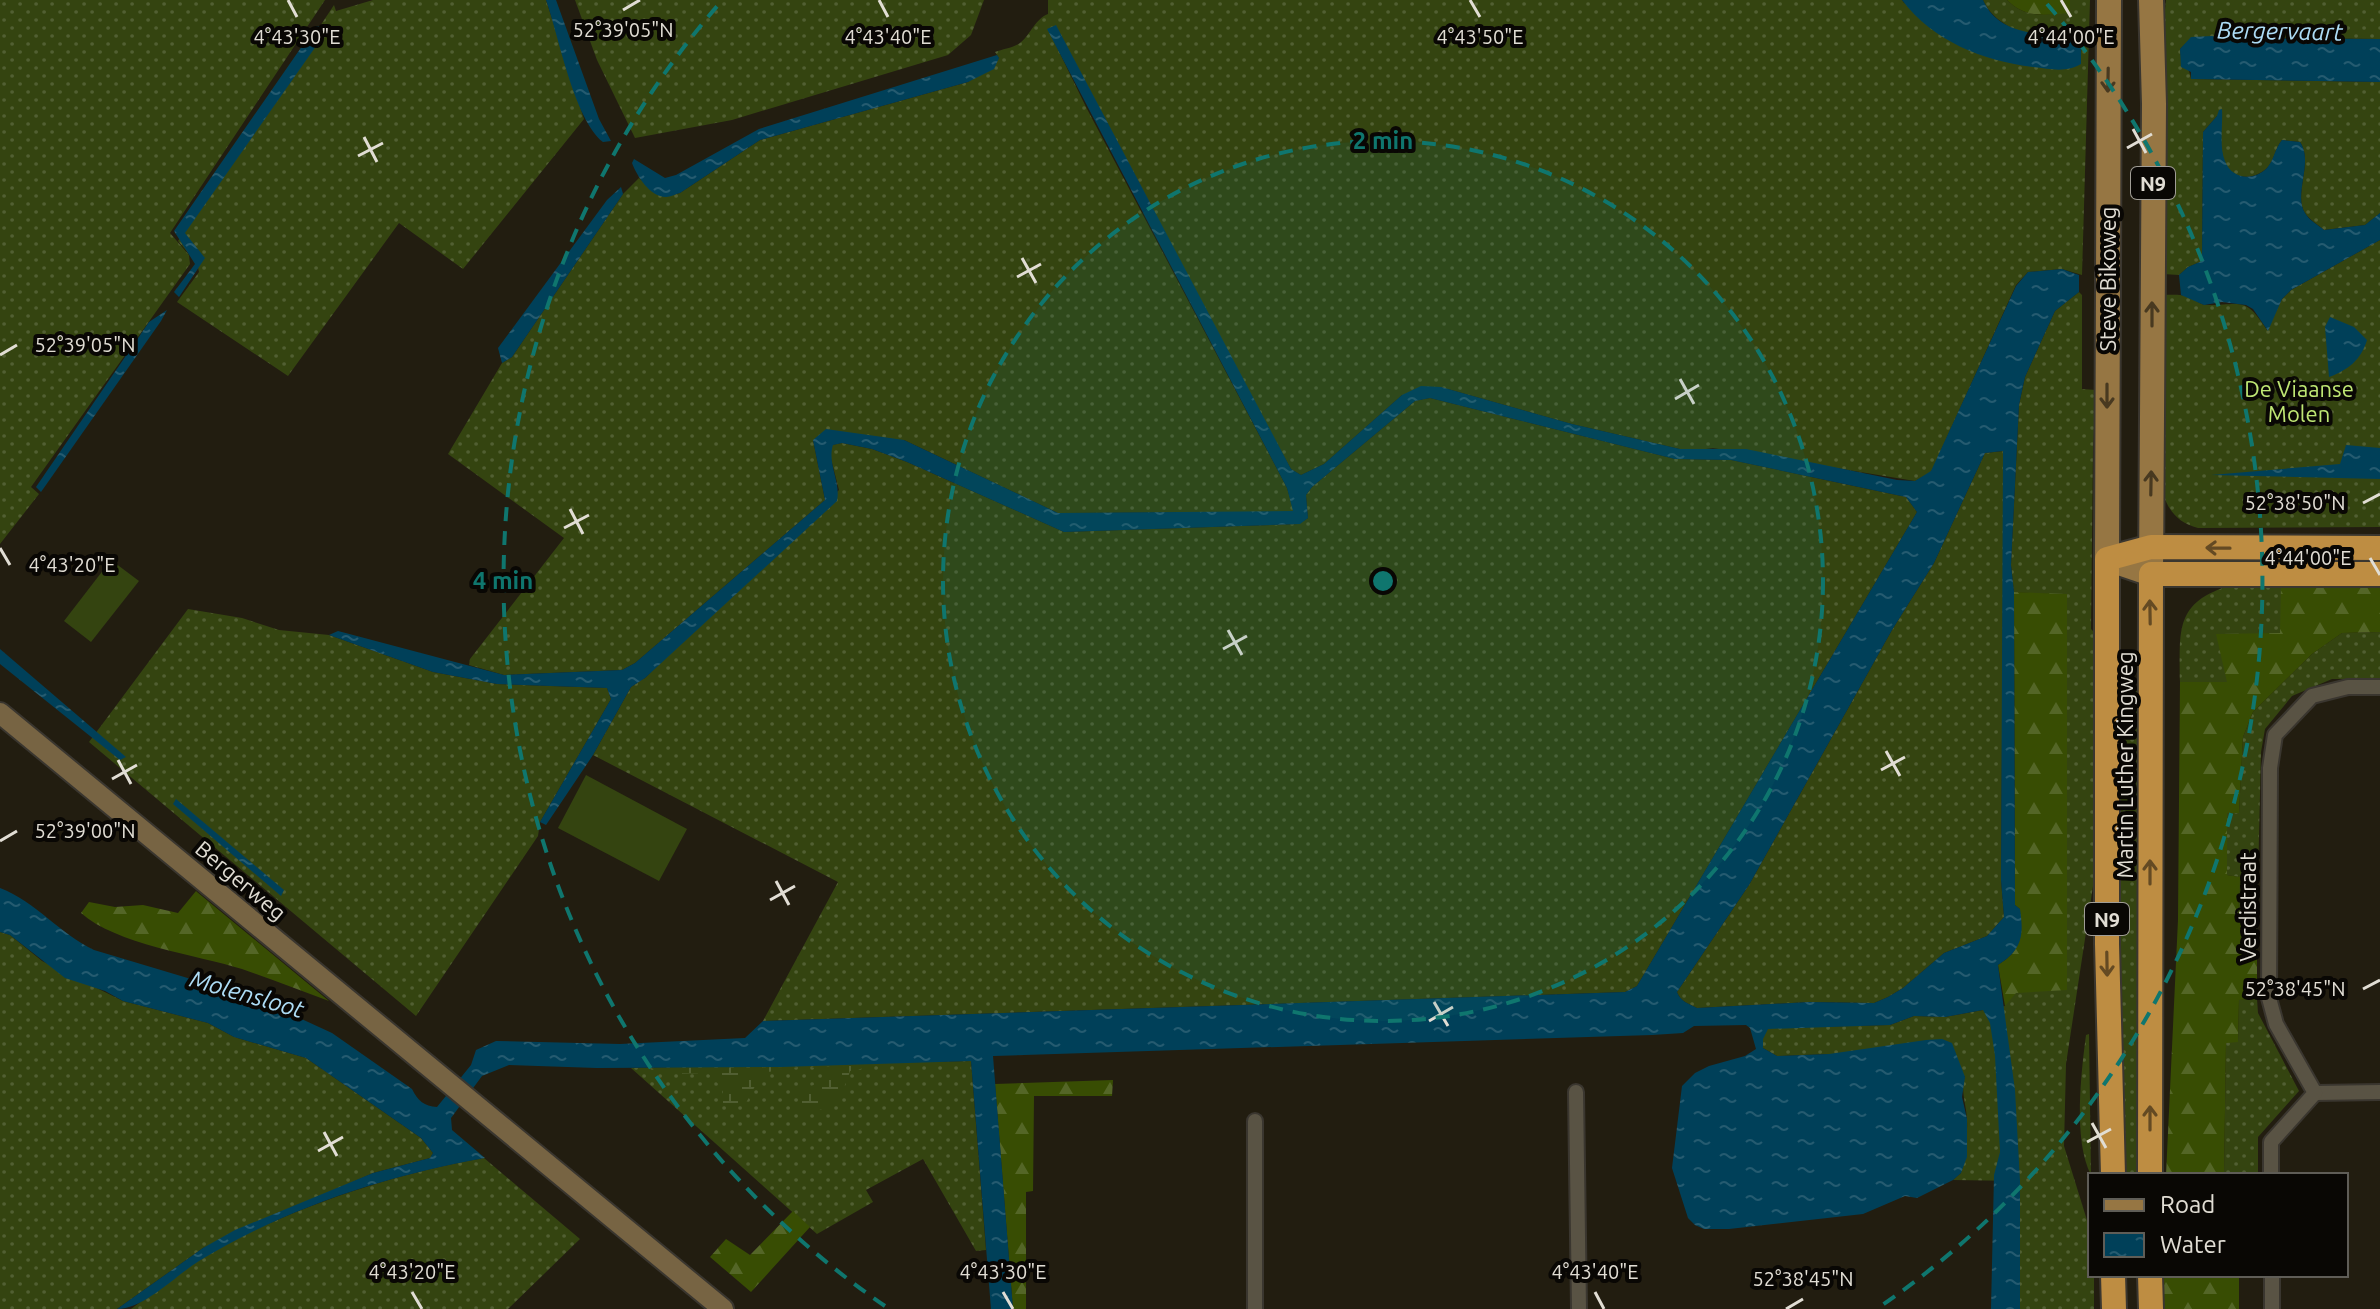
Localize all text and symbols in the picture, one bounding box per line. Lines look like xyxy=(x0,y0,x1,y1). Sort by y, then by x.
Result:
water label: Bergervaart xyxy=(2217,16,2344,46)
text: 52°39'05"N xyxy=(572,18,674,41)
text: 4°43'30"E xyxy=(254,25,340,48)
text: 4°43'40"E xyxy=(845,25,931,48)
text: 4°43'50"E xyxy=(1437,25,1523,48)
text: 4°44'00"E xyxy=(2028,25,2114,48)
one-way arrow xyxy=(2101,66,2116,93)
text: 2 min xyxy=(1353,127,1413,154)
road number: N9 xyxy=(2131,167,2175,199)
street label: Steve Bikoweg xyxy=(2095,207,2120,351)
one-way arrow xyxy=(2144,301,2159,328)
text: 52°39'05"N xyxy=(34,333,136,356)
park label: De Viaanse Molen xyxy=(2244,376,2354,426)
one-way arrow xyxy=(2099,382,2115,409)
one-way arrow xyxy=(2143,470,2159,497)
text: 52°38'50"N xyxy=(2244,491,2346,514)
one-way arrow xyxy=(2205,540,2232,555)
text: 4°44'00"E xyxy=(2265,546,2351,569)
text: 4°43'20"E xyxy=(29,553,115,576)
text: 4 min xyxy=(473,567,533,594)
centre of rings xyxy=(1369,567,1397,595)
one-way arrow xyxy=(2143,599,2158,626)
street label: Martin Luther Kingweg xyxy=(2112,651,2137,879)
text: 52°39'00"N xyxy=(34,819,136,842)
street label: Bergerweg xyxy=(191,835,291,925)
street label: Verdistraat xyxy=(2235,852,2260,962)
one-way arrow xyxy=(2142,859,2158,886)
road number: N9 xyxy=(2085,903,2129,935)
one-way arrow xyxy=(2099,950,2115,977)
water label: Molensloot xyxy=(187,965,308,1023)
text: 52°38'45"N xyxy=(2244,977,2346,1000)
one-way arrow xyxy=(2142,1105,2158,1132)
legend xyxy=(2088,1173,2348,1277)
text: Road xyxy=(2160,1191,2215,1218)
text: Water xyxy=(2160,1231,2226,1258)
text: 4°43'20"E xyxy=(369,1260,455,1283)
text: 4°43'30"E xyxy=(960,1260,1046,1283)
text: 4°43'40"E xyxy=(1552,1260,1638,1283)
text: 52°38'45"N xyxy=(1752,1267,1854,1290)

